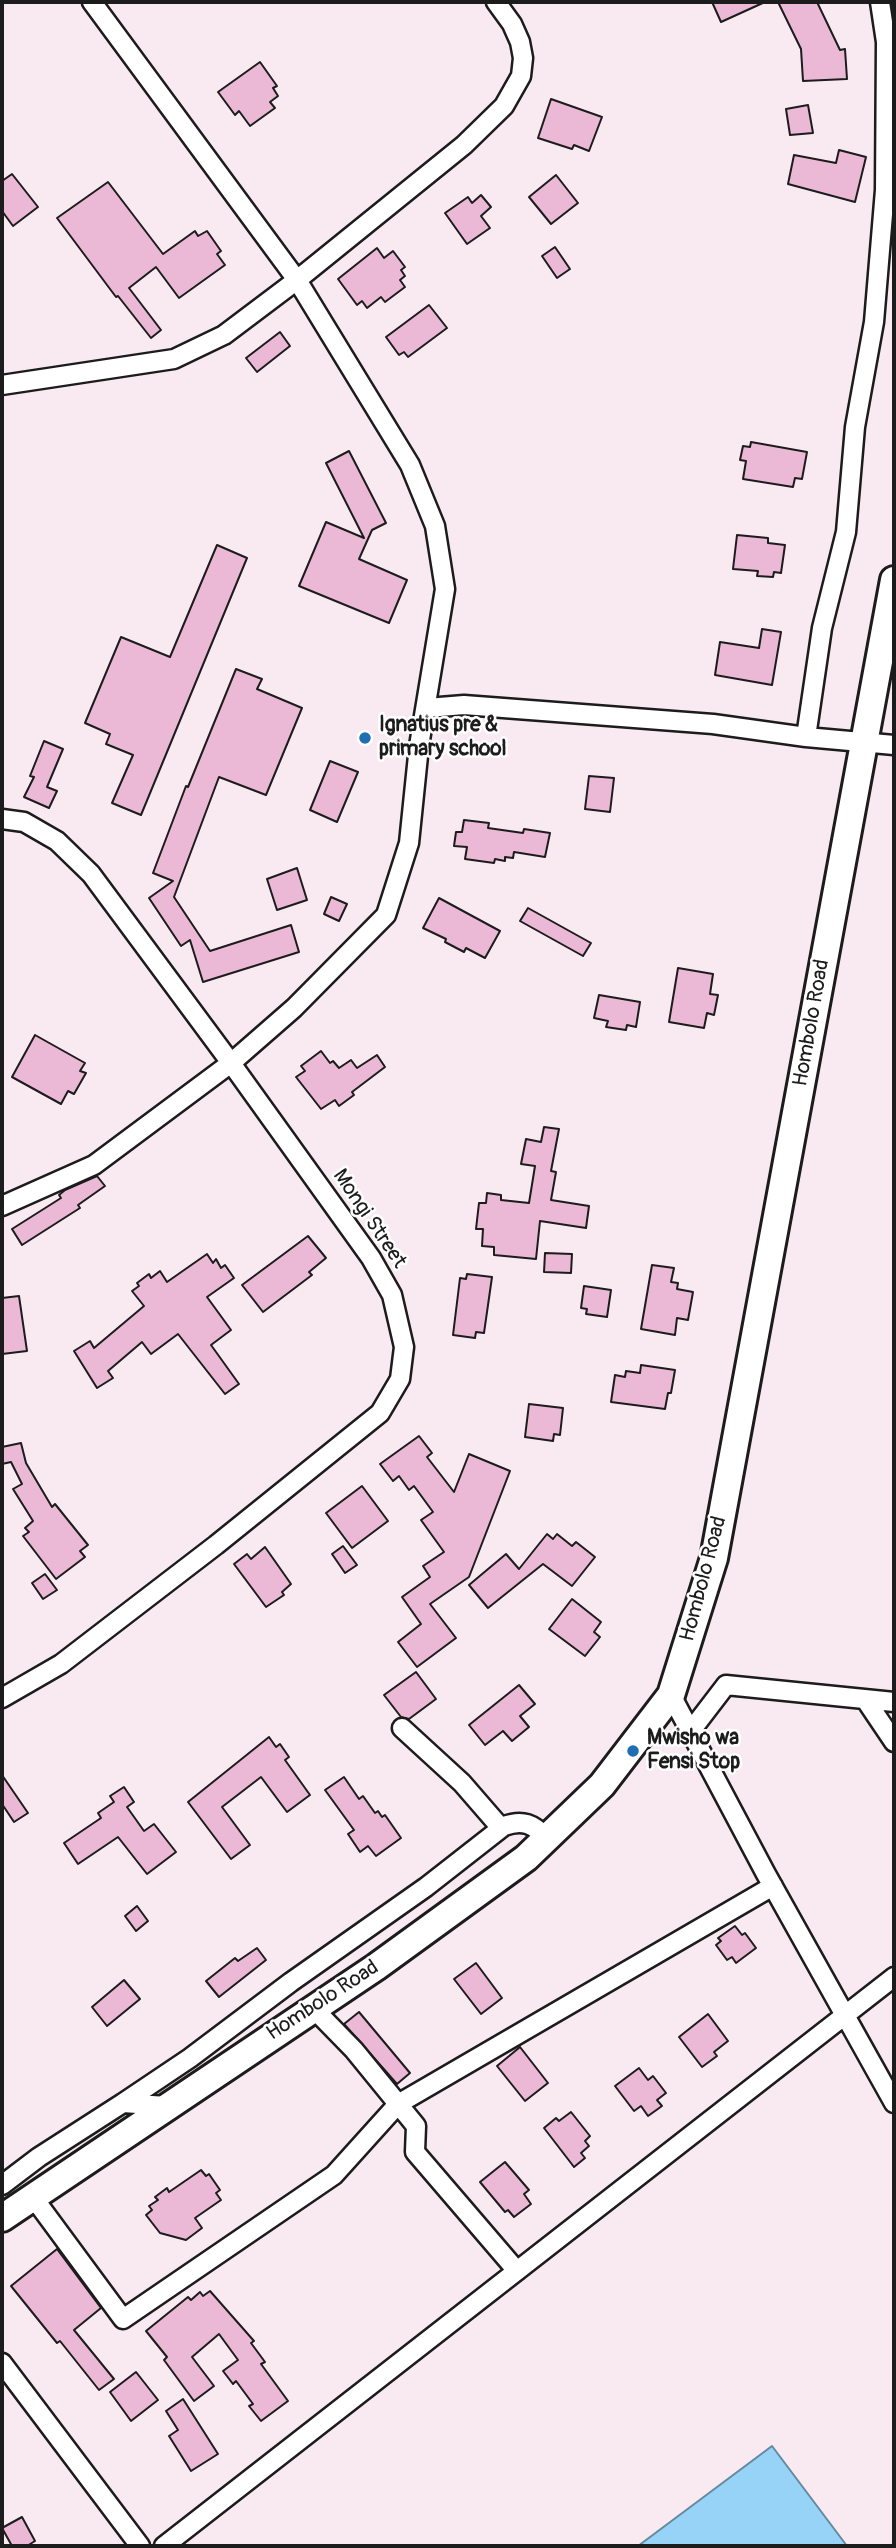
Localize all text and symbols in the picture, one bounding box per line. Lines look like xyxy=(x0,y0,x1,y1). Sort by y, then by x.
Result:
place label: Ignatius pre & primary school xyxy=(379,713,507,763)
marker: Ignatius pre & primary school xyxy=(357,730,373,746)
street label: Hombolo Road xyxy=(788,958,836,1088)
street label: Mongi Street xyxy=(327,1165,411,1273)
street label: Hombolo Road xyxy=(675,1514,733,1644)
place label: Mwisho wa Fensi Stop xyxy=(647,1726,740,1776)
marker: Mwisho wa Fensi Stop xyxy=(625,1743,641,1759)
street label: Hombolo Road xyxy=(262,1955,384,2047)

